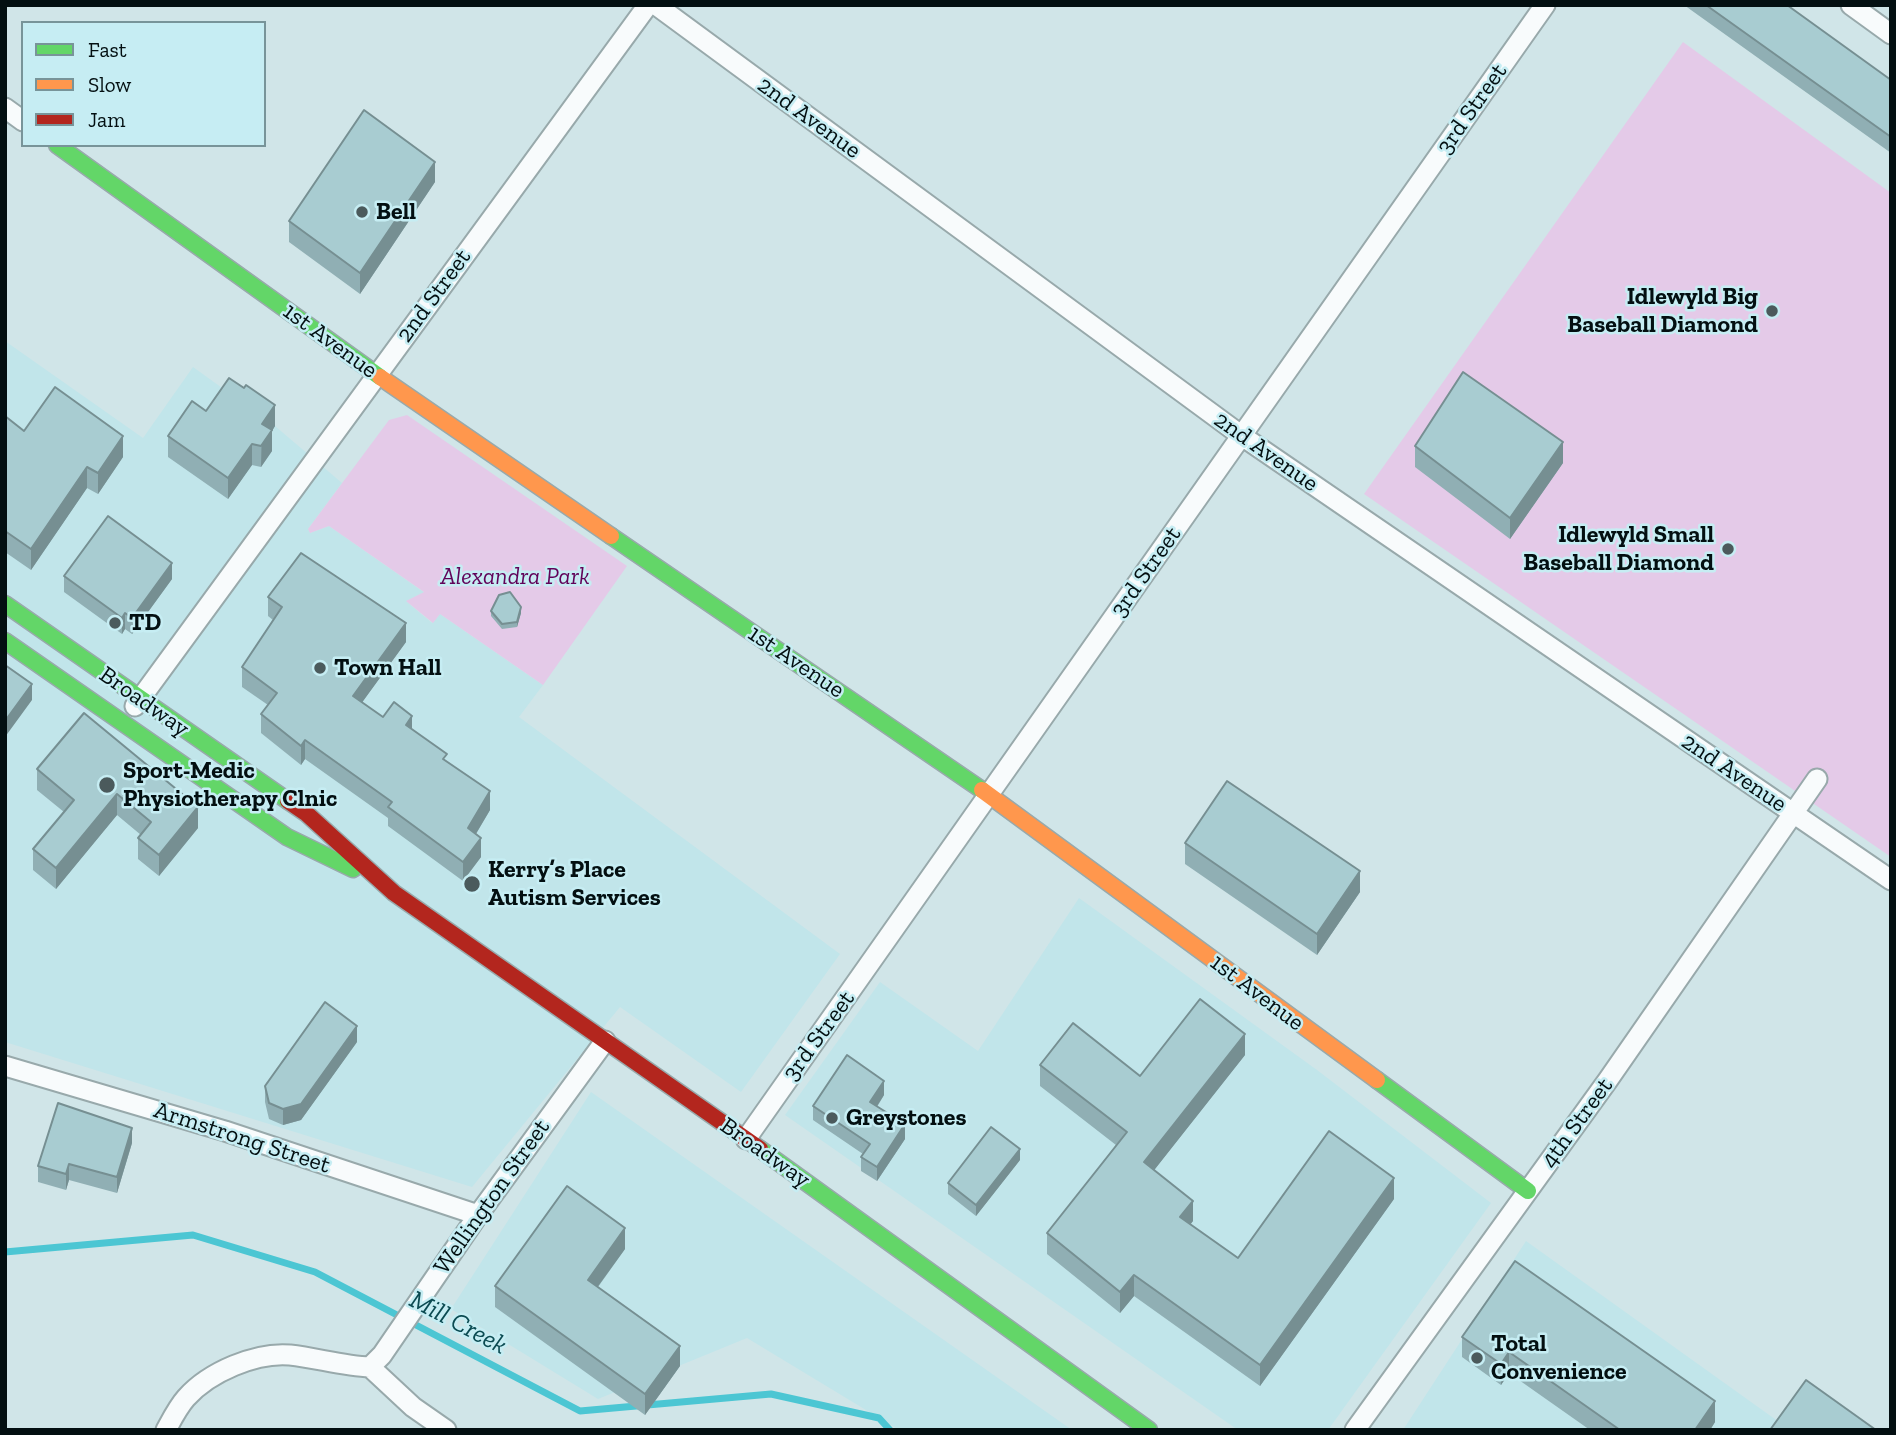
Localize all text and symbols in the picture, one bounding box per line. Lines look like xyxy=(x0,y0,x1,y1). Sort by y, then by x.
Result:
legend xyxy=(21,21,266,147)
text: Fast xyxy=(88,37,127,62)
street label: 3rd Street xyxy=(1430,58,1514,160)
street label: 2nd Avenue xyxy=(752,71,866,165)
text: Slow xyxy=(88,72,131,97)
text: Jam xyxy=(88,107,125,132)
place label: Bell xyxy=(376,198,416,226)
marker: Bell xyxy=(354,204,370,220)
street label: 2nd Street xyxy=(391,244,477,348)
place label: Idlewyld Big Baseball Diamond xyxy=(1567,283,1758,339)
street label: 1st Avenue xyxy=(277,297,383,385)
marker: Idlewyld Big Baseball Diamond xyxy=(1764,303,1780,319)
street label: 2nd Avenue xyxy=(1208,406,1324,498)
street label: 3rd Street xyxy=(1104,521,1188,623)
place label: Idlewyld Small Baseball Diamond xyxy=(1523,521,1714,577)
marker: Idlewyld Small Baseball Diamond xyxy=(1720,541,1736,557)
park label: Alexandra Park xyxy=(440,563,590,591)
place label: TD xyxy=(129,609,161,637)
marker: TD xyxy=(107,615,123,631)
street label: 1st Avenue xyxy=(742,619,850,705)
place label: Town Hall xyxy=(334,654,442,682)
marker: Town Hall xyxy=(312,660,328,676)
street label: Broadway xyxy=(93,661,195,743)
street label: 2nd Avenue xyxy=(1676,727,1792,819)
place label: Sport-Medic Physiotherapy Clnic xyxy=(123,757,337,813)
marker: Sport-Medic Physiotherapy Clnic xyxy=(97,775,117,795)
place label: Kerry’s Place Autism Services xyxy=(488,856,661,912)
marker: Kerry’s Place Autism Services xyxy=(462,874,482,894)
street label: 1st Avenue xyxy=(1204,948,1310,1038)
street label: 3rd Street xyxy=(777,986,861,1086)
street label: 4th Street xyxy=(1535,1072,1619,1174)
street label: Armstrong Street xyxy=(150,1096,334,1180)
place label: Greystones xyxy=(846,1104,966,1132)
marker: Greystones xyxy=(824,1110,840,1126)
street label: Broadway xyxy=(714,1112,816,1194)
street label: Wellington Street xyxy=(428,1114,556,1280)
water label: Mill Creek xyxy=(404,1284,512,1362)
place label: Total Convenience xyxy=(1491,1330,1627,1386)
marker: Total Convenience xyxy=(1469,1350,1485,1366)

